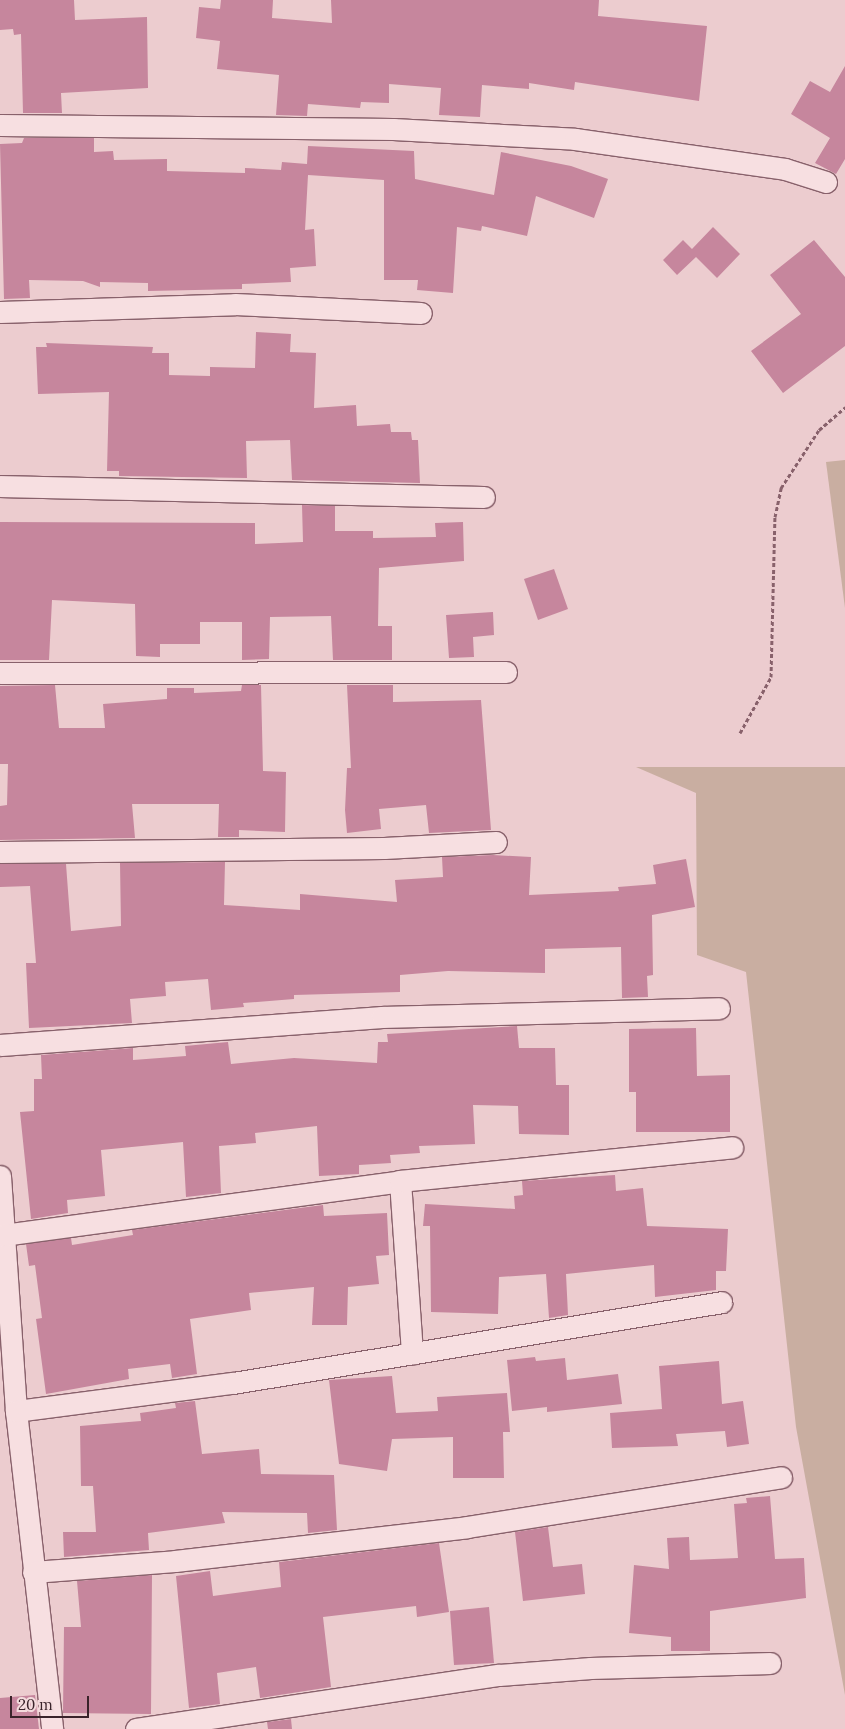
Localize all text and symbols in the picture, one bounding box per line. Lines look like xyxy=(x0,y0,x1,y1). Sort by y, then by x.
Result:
scale bar xyxy=(12,1686,91,1718)
text: 20 m xyxy=(18,1695,53,1714)

